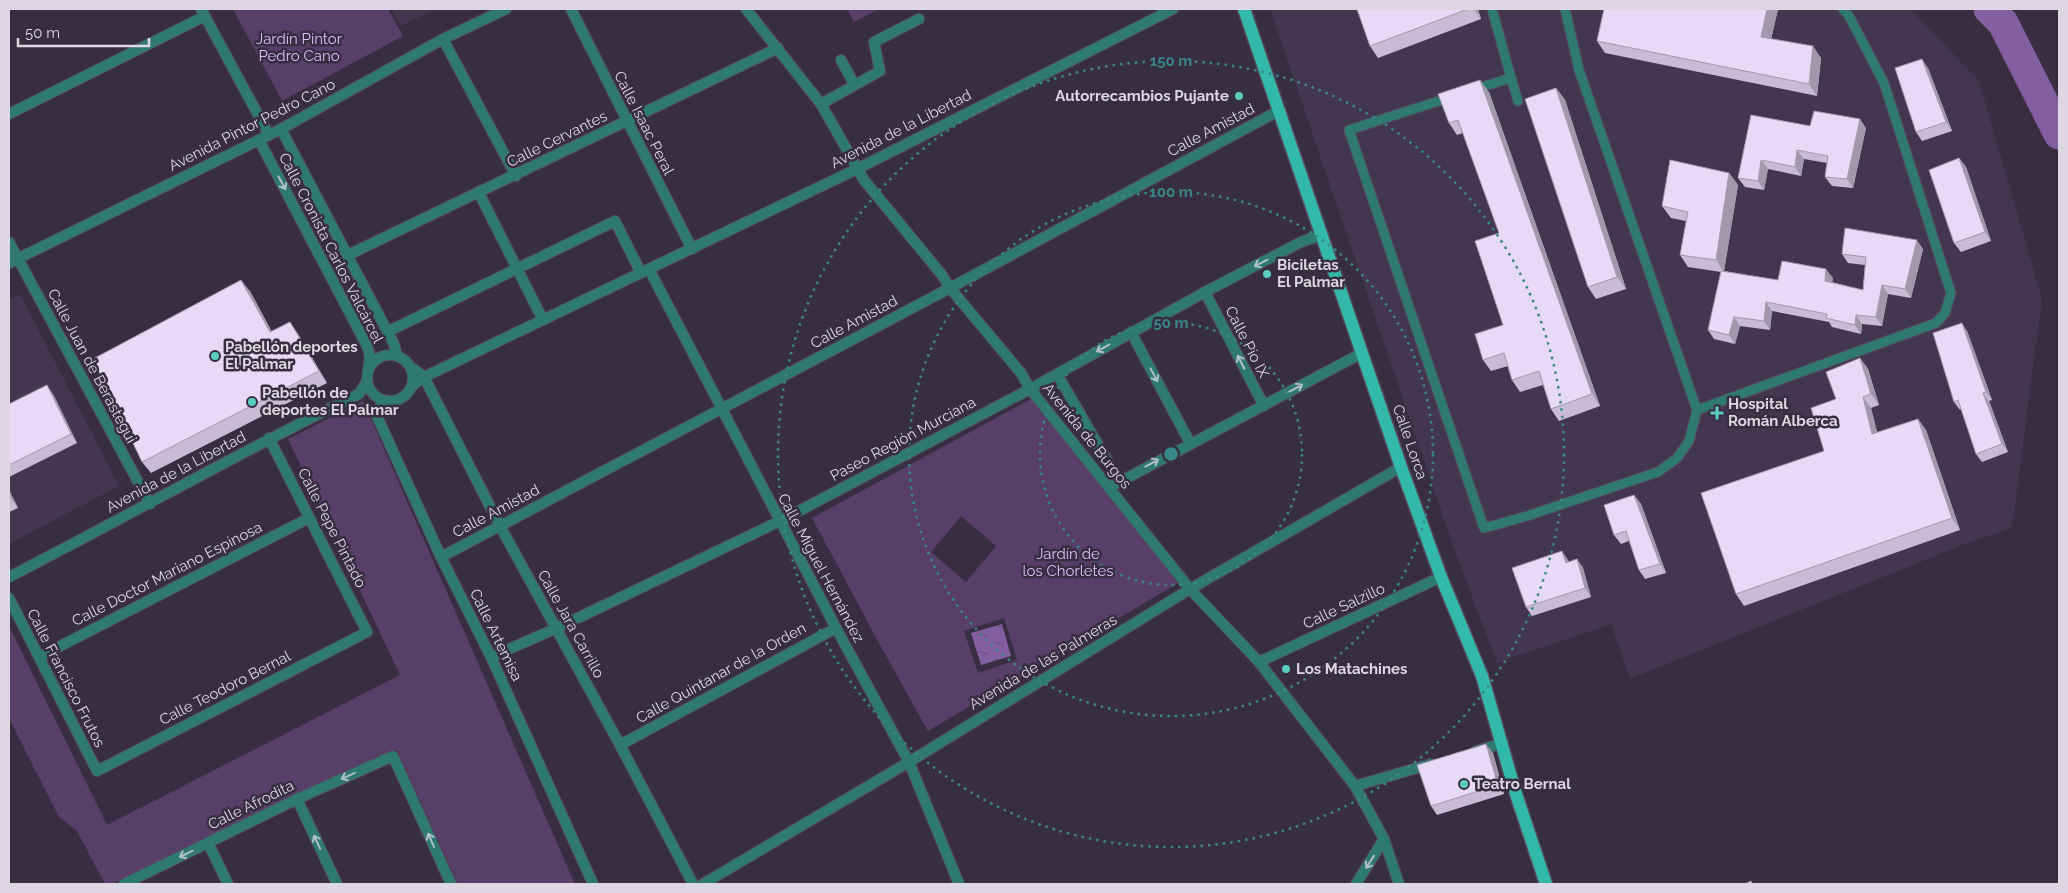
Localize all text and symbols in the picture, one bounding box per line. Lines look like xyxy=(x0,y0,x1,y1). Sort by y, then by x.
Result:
scale bar xyxy=(18,15,149,47)
text: 50 m xyxy=(25,24,60,42)
park label: Jardín Pintor Pedro Cano xyxy=(256,30,343,65)
text: 150 m xyxy=(1150,52,1192,70)
street label: Calle Isaac Peral xyxy=(610,68,678,179)
street label: Avenida Pintor Pedro Cano xyxy=(166,75,338,175)
street label: Avenida de la Libertad xyxy=(828,86,974,172)
place label: Autorrecambios Pujante xyxy=(1055,87,1229,105)
marker: Autorrecambios Pujante xyxy=(1233,90,1245,102)
street label: Calle Amistad xyxy=(1164,100,1258,160)
street label: Calle Cervantes xyxy=(504,107,610,171)
street label: Calle Cronista Carlos Valcárcel xyxy=(275,150,387,347)
one-way arrow xyxy=(277,176,287,191)
text: 100 m xyxy=(1149,183,1193,201)
place label: Biciletas El Palmar xyxy=(1277,256,1345,291)
one-way arrow xyxy=(1254,258,1269,268)
marker: Biciletas El Palmar xyxy=(1261,268,1273,280)
street label: Calle Juan de Berastegui xyxy=(44,286,140,446)
street label: Calle Amistad xyxy=(807,292,901,352)
street label: Calle Pío IX xyxy=(1221,303,1273,381)
text: 50 m xyxy=(1153,314,1189,332)
place label: Pabellón deportes El Palmar xyxy=(225,338,358,373)
one-way arrow xyxy=(1096,344,1111,353)
marker: Pabellón deportes El Palmar xyxy=(209,350,221,362)
one-way arrow xyxy=(1236,355,1245,370)
one-way arrow xyxy=(1149,368,1159,383)
street label: Avenida de Burgos xyxy=(1039,379,1135,493)
one-way arrow xyxy=(1289,383,1304,393)
place label: Pabellón de deportes El Palmar xyxy=(262,384,399,419)
street label: Paseo Región Murciana xyxy=(827,393,979,485)
place label: Hospital Román Alberca xyxy=(1728,395,1838,430)
marker: Pabellón de deportes El Palmar xyxy=(246,396,258,408)
street label: Calle Lorca xyxy=(1389,402,1431,482)
marker: Hospital Román Alberca xyxy=(1710,406,1724,420)
street label: Avenida de la Libertad xyxy=(103,428,249,516)
centre of rings xyxy=(1162,445,1180,463)
one-way arrow xyxy=(1144,458,1159,467)
street label: Calle Pepe Pintado xyxy=(294,465,370,591)
street label: Calle Amistad xyxy=(449,481,543,541)
street label: Calle Miguel Hernández xyxy=(774,490,868,646)
street label: Calle Doctor Mariano Espinosa xyxy=(69,518,265,630)
park label: Jardín de los Chorletes xyxy=(1022,545,1114,580)
street label: Calle Jara Carrillo xyxy=(534,567,608,681)
street label: Calle Salzillo xyxy=(1300,579,1388,633)
street label: Calle Artemisa xyxy=(466,586,526,684)
street label: Calle Francisco Frutos xyxy=(23,606,109,750)
street label: Avenida de las Palmeras xyxy=(966,611,1120,713)
street label: Calle Quintanar de la Orden xyxy=(633,619,809,727)
street label: Calle Teodoro Bernal xyxy=(156,647,295,729)
place label: Los Matachines xyxy=(1296,660,1407,678)
marker: Los Matachines xyxy=(1280,663,1292,675)
one-way arrow xyxy=(341,772,356,782)
place label: Teatro Bernal xyxy=(1474,775,1571,793)
street label: Calle Afrodita xyxy=(205,776,297,834)
marker: Teatro Bernal xyxy=(1458,778,1470,790)
one-way arrow xyxy=(425,833,435,848)
one-way arrow xyxy=(312,835,321,850)
one-way arrow xyxy=(179,849,194,859)
one-way arrow xyxy=(1364,854,1374,868)

